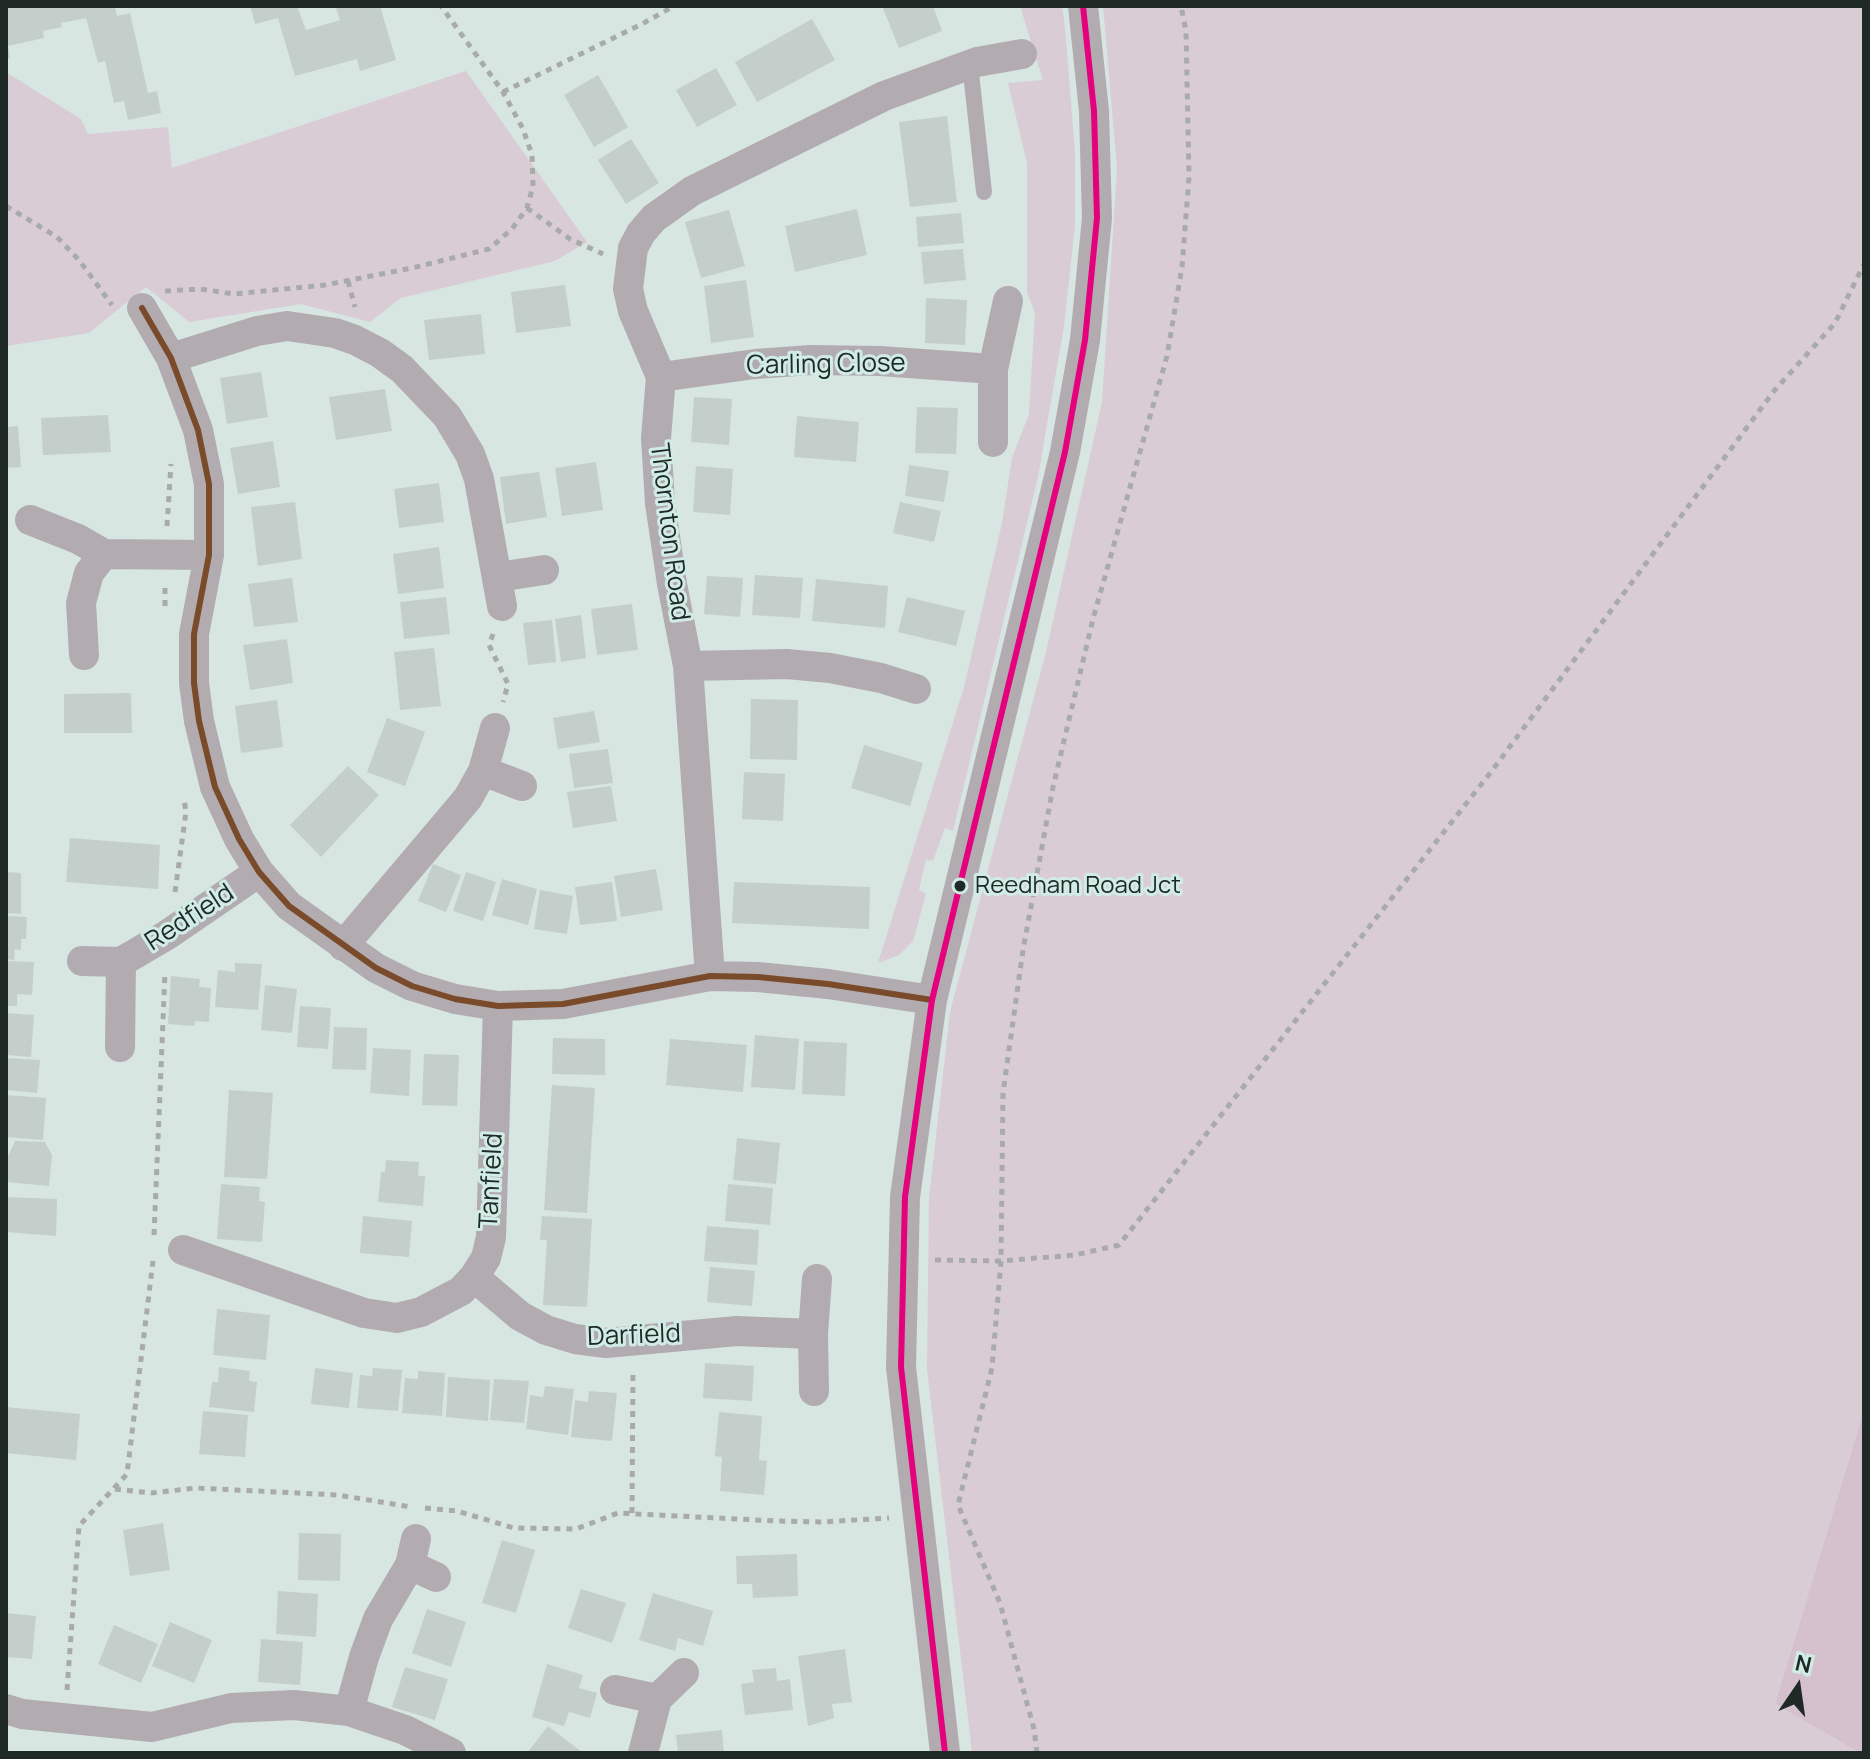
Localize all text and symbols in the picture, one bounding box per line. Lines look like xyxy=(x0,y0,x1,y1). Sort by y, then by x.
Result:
street label: Carling Close xyxy=(746,348,906,382)
street label: Thornton Road xyxy=(643,441,695,623)
place label: Reedham Road Jct xyxy=(975,872,1181,900)
street label: Redfield xyxy=(140,878,240,958)
marker: Reedham Road Jct xyxy=(952,878,968,894)
street label: Tanfield xyxy=(474,1132,510,1230)
street label: Darfield xyxy=(587,1319,681,1353)
north arrow xyxy=(1758,1647,1838,1727)
text: N xyxy=(1792,1647,1814,1680)

